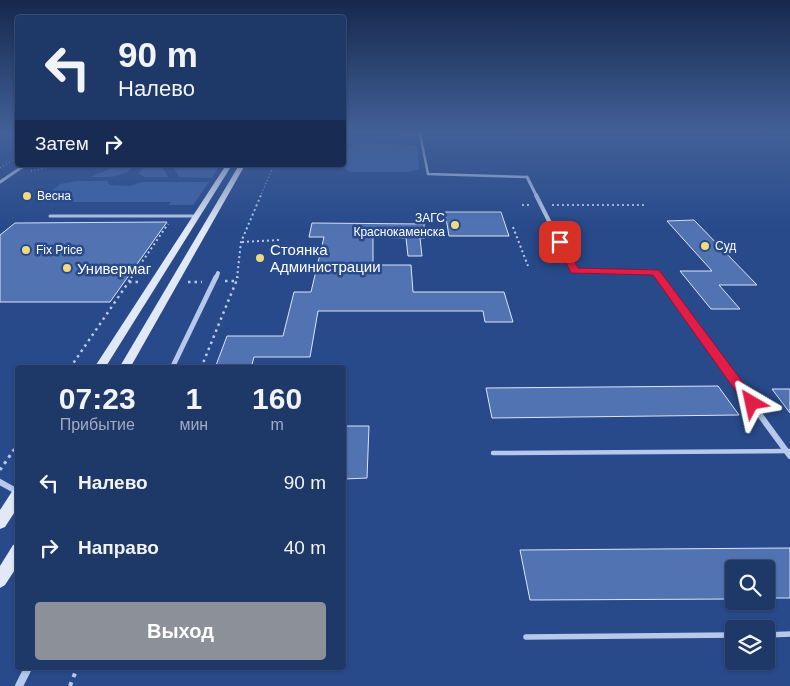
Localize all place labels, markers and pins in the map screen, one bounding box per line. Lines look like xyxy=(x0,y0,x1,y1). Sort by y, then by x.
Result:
place label: Весна xyxy=(37,189,71,203)
marker: Весна xyxy=(21,190,33,202)
place label: ЗАГС Краснокаменска xyxy=(353,211,445,239)
marker: ЗАГС Краснокаменска xyxy=(449,219,461,231)
pin xyxy=(539,221,581,263)
place label: Суд xyxy=(715,239,736,253)
marker: Суд xyxy=(699,240,711,252)
place label: Стоянка Администрации xyxy=(270,241,381,275)
place label: Fix Price xyxy=(36,243,83,257)
marker: Fix Price xyxy=(20,244,32,256)
marker: Стоянка Администрации xyxy=(254,252,266,264)
place label: Универмаг xyxy=(77,260,152,277)
marker: Универмаг xyxy=(61,262,73,274)

